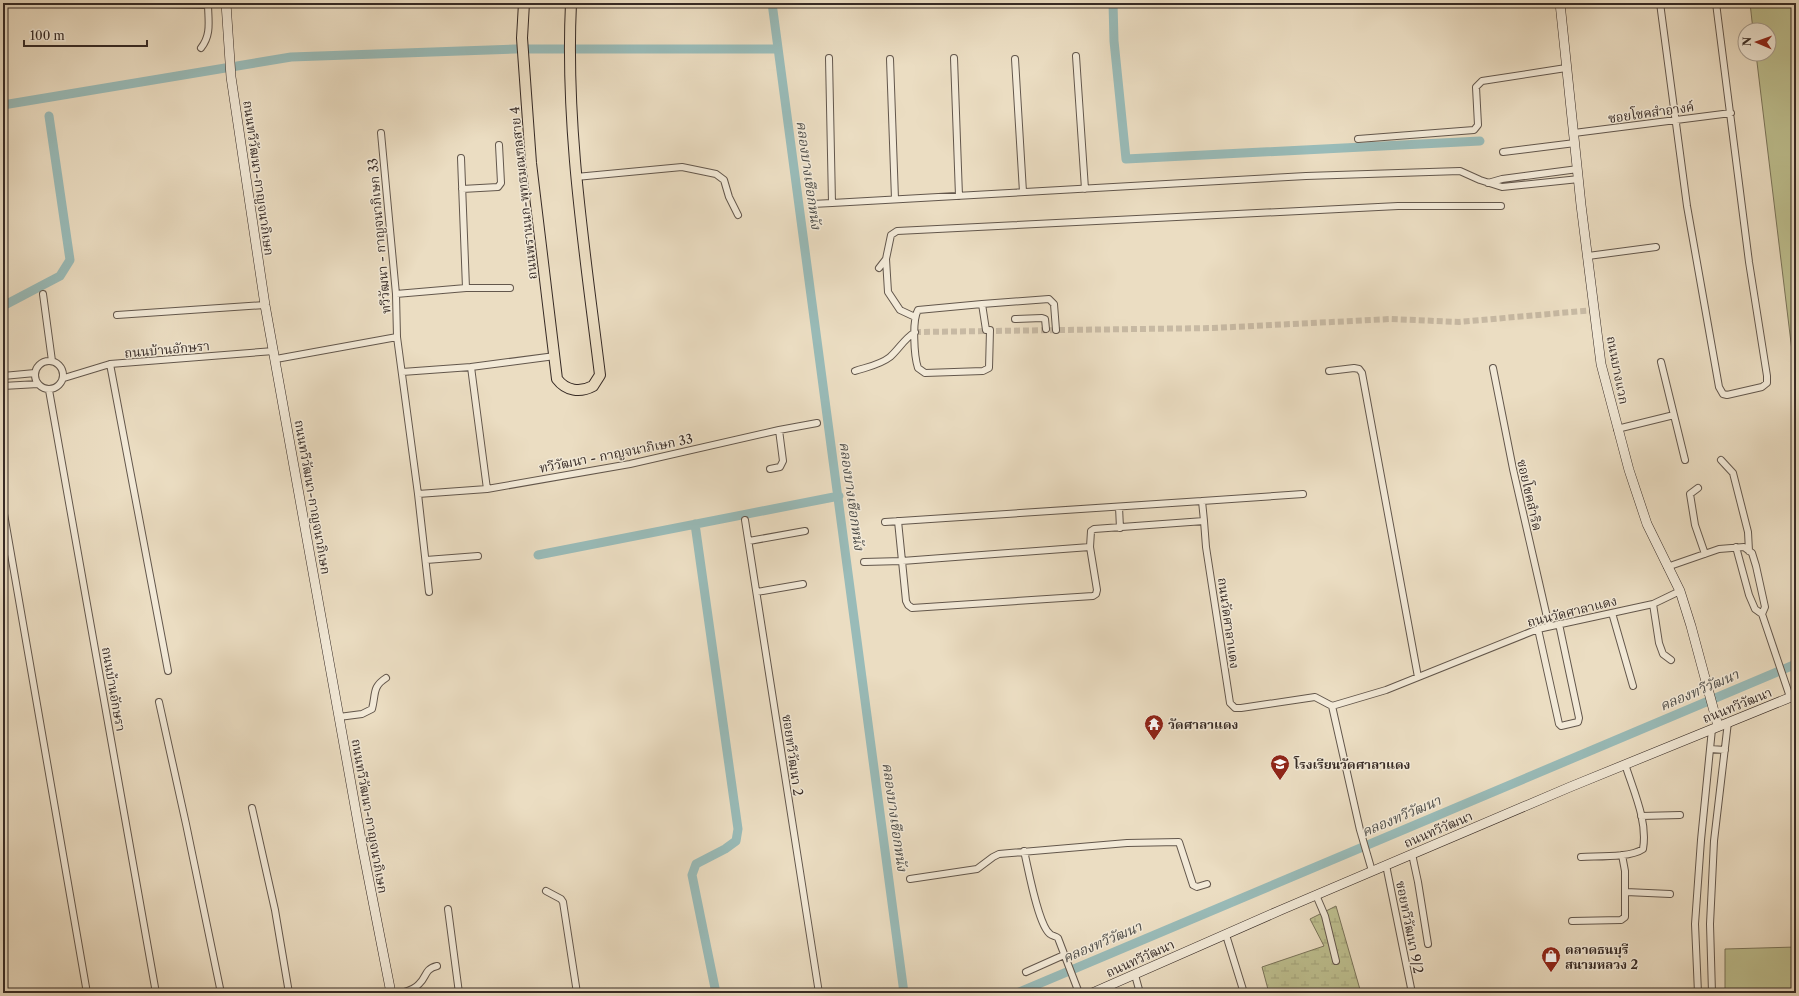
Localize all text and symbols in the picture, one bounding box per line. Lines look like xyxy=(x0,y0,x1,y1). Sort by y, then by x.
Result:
scale bar xyxy=(24,22,147,48)
north arrow xyxy=(1737,22,1777,62)
text: 100 m xyxy=(30,28,65,43)
text: N xyxy=(1740,36,1754,47)
street label: ซอยโชคสำอางค์ xyxy=(1607,98,1695,126)
street label: ถนนทวีวัฒนา-กาญจนาภิเษก xyxy=(240,99,278,257)
street label: ถนนพรานนก-พุทธมณฑลสาย 4 xyxy=(506,106,541,280)
water label: คลองบางเชือกหนัง xyxy=(792,119,826,232)
street label: ทวีวัฒนา - กาญจนาภิเษก 33 xyxy=(364,158,394,314)
street label: ถนนบางแวก xyxy=(1604,334,1632,406)
street label: ถนนบ้านอักษรา xyxy=(124,337,210,361)
street label: ถนนทวีวัฒนา-กาญจนาภิเษก xyxy=(292,419,334,575)
street label: ทวีวัฒนา - กาญจนาภิเษก 33 xyxy=(538,430,694,476)
water label: คลองบางเชือกหนัง xyxy=(835,440,869,553)
street label: ซอยโชคสำริด xyxy=(1514,458,1546,532)
street label: ถนนวัดศาลาแดง xyxy=(1215,576,1243,670)
street label: ถนนวัดศาลาแดง xyxy=(1525,592,1619,630)
street label: ถนนบ้านอักษรา xyxy=(99,645,129,733)
water label: คลองทวีวัฒนา xyxy=(1657,665,1742,715)
street label: ถนนทวีวัฒนา xyxy=(1700,684,1774,726)
street label: ซอยทวีวัฒนา 2 xyxy=(779,713,807,797)
temple icon: วัดศาลาแดง xyxy=(1143,713,1165,741)
place label: วัดศาลาแดง xyxy=(1168,716,1238,732)
street label: ถนนทวีวัฒนา-กาญจนาภิเษก xyxy=(349,738,391,894)
school or university icon: โรงเรียนวัดศาลาแดง xyxy=(1269,753,1291,781)
place label: โรงเรียนวัดศาลาแดง xyxy=(1293,756,1410,772)
water label: คลองบางเชือกหนัง xyxy=(878,761,912,874)
water label: คลองทวีวัฒนา xyxy=(1359,791,1444,841)
street label: ถนนทวีวัฒนา xyxy=(1401,807,1475,851)
street label: ซอยทวีวัฒนา 9/2 xyxy=(1393,879,1427,975)
water label: คลองทวีวัฒนา xyxy=(1060,917,1145,967)
street label: ถนนทวีวัฒนา xyxy=(1103,936,1177,980)
place label: ตลาดธนบุรี สนามหลวง 2 xyxy=(1565,941,1638,972)
shop icon: ตลาดธนบุรี สนามหลวง 2 xyxy=(1540,945,1562,973)

